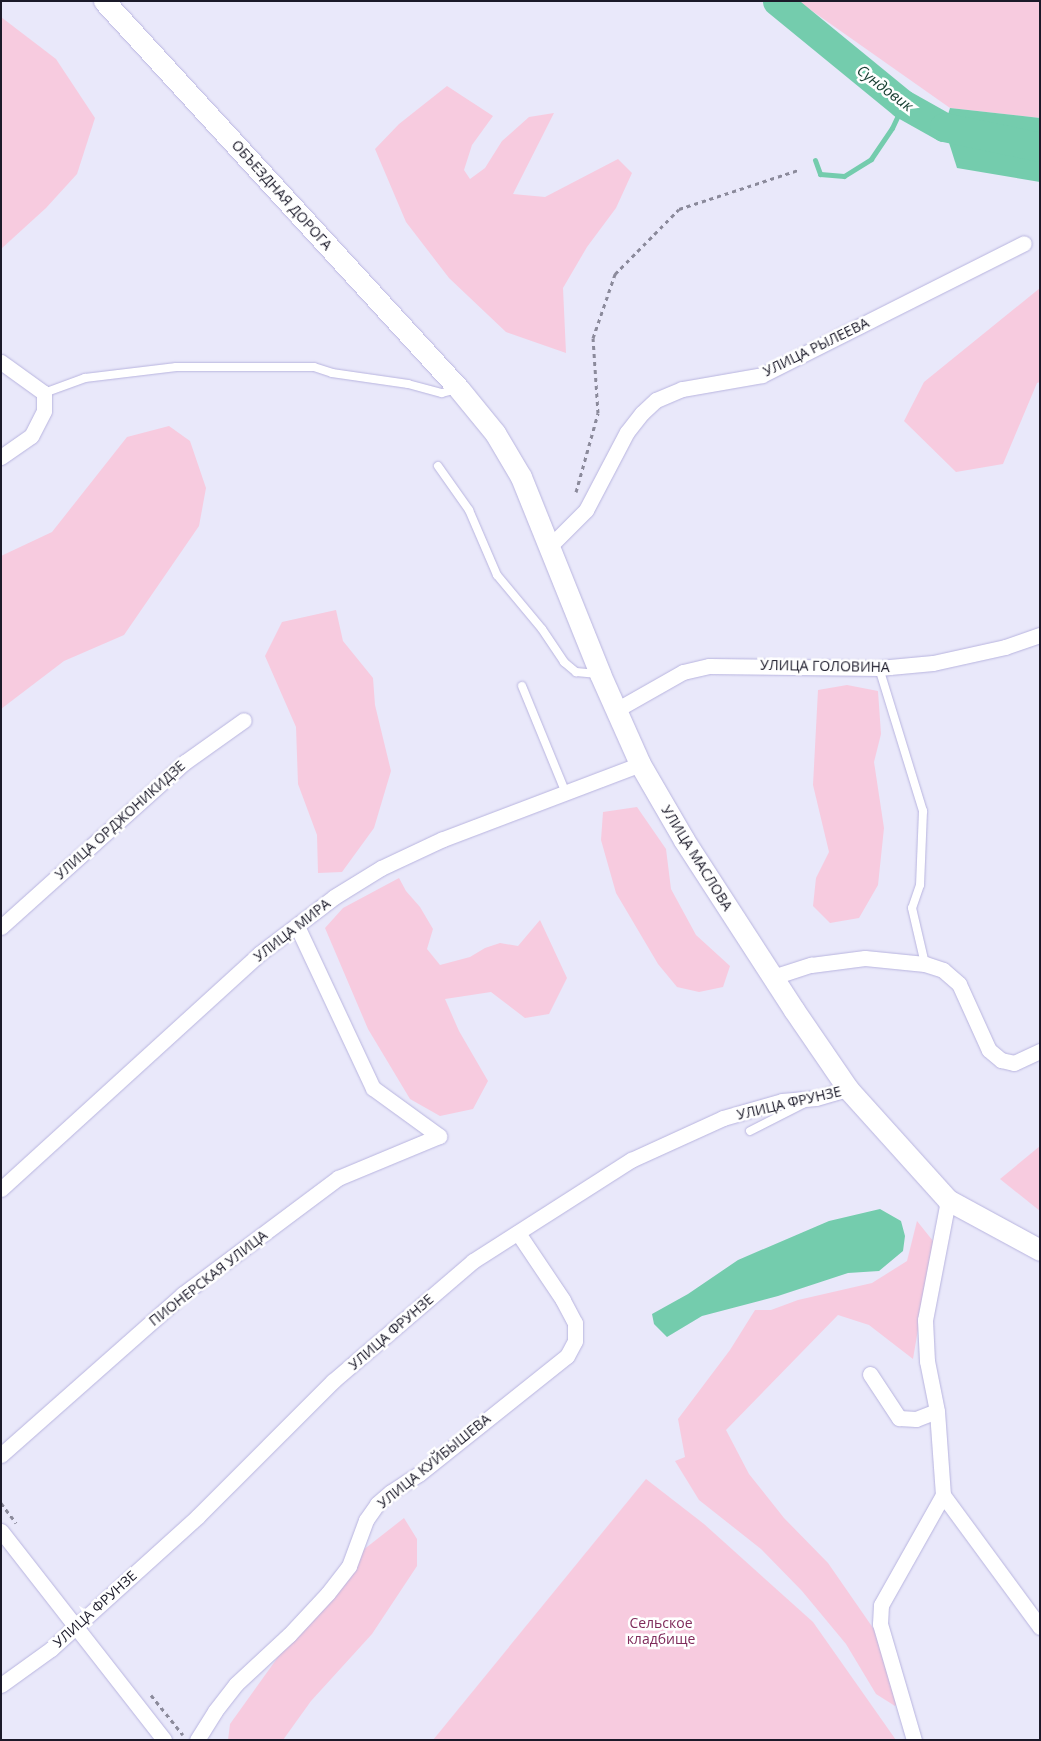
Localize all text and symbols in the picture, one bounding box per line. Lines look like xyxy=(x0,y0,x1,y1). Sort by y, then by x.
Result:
water label: Сундовик xyxy=(853,61,917,115)
street label: ОБЪЕЗДНАЯ ДОРОГА xyxy=(228,137,336,253)
street label: УЛИЦА РЫЛЕЕВА xyxy=(760,314,872,380)
street label: УЛИЦА ГОЛОВИНА xyxy=(760,656,890,676)
street label: УЛИЦА ОРДЖОНИКИДЗЕ xyxy=(52,757,188,883)
street label: УЛИЦА МАСЛОВА xyxy=(658,802,736,914)
street label: УЛИЦА МИРА xyxy=(250,895,334,965)
street label: УЛИЦА ФРУНЗЕ xyxy=(735,1083,843,1123)
street label: ПИОНЕРСКАЯ УЛИЦА xyxy=(146,1227,270,1329)
street label: УЛИЦА ФРУНЗЕ xyxy=(345,1291,437,1373)
street label: УЛИЦА КУЙБЫШЕВА xyxy=(374,1410,494,1512)
street label: УЛИЦА ФРУНЗЕ xyxy=(50,1567,140,1651)
park label: Сельское кладбище xyxy=(627,1615,695,1648)

